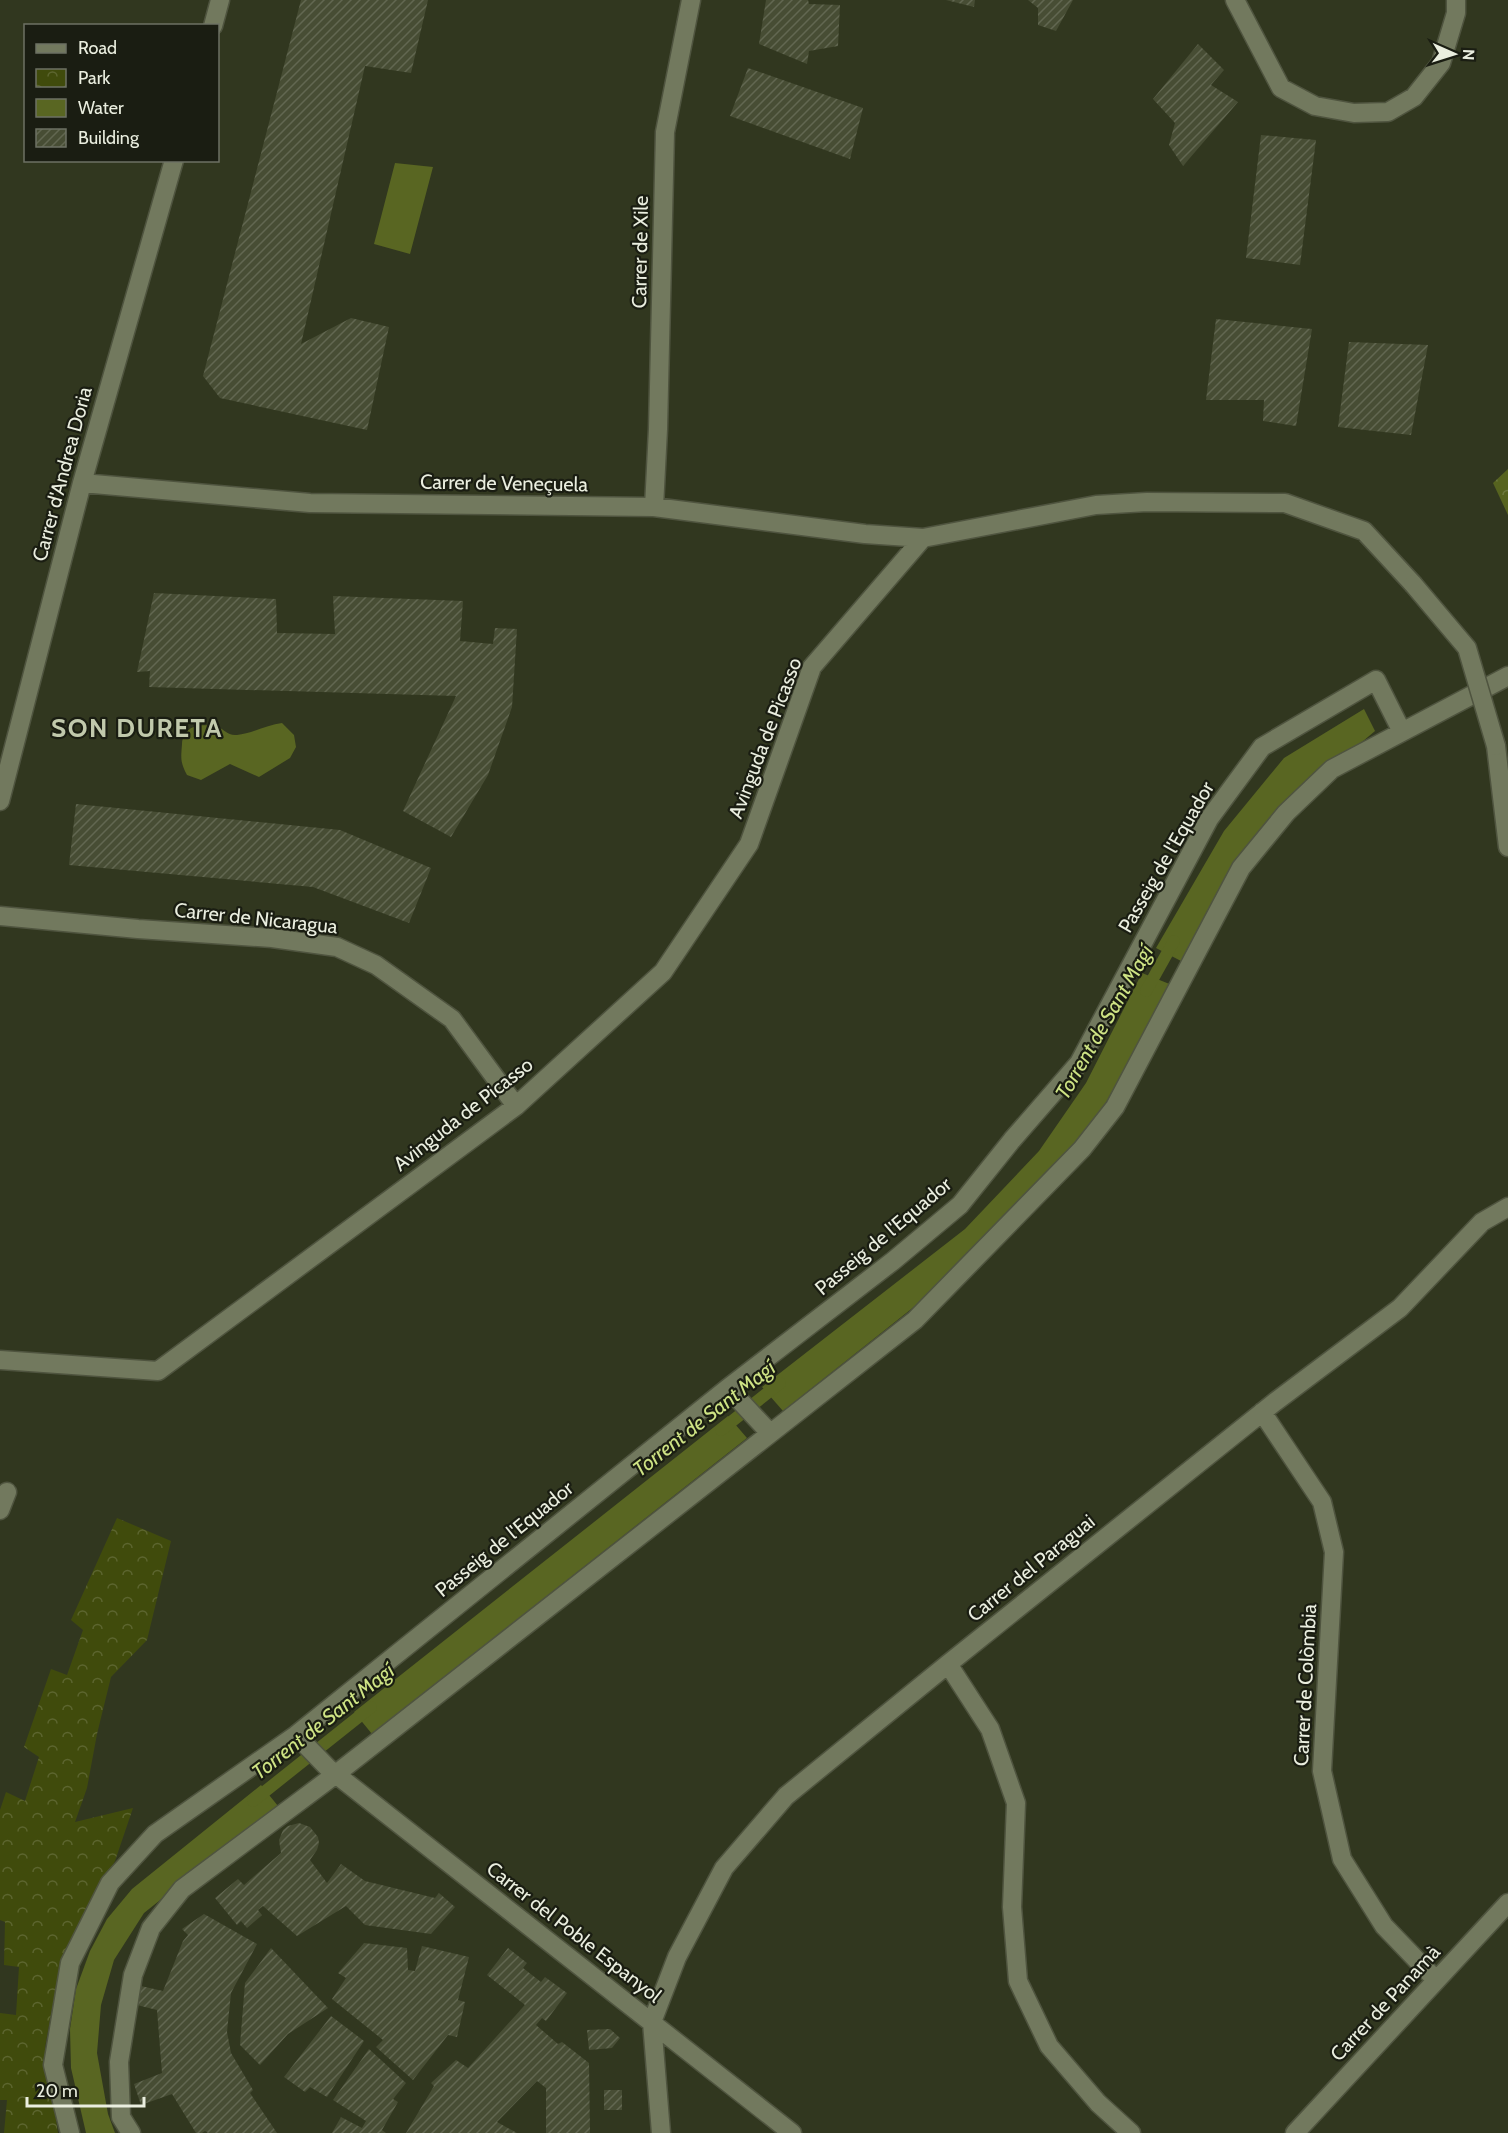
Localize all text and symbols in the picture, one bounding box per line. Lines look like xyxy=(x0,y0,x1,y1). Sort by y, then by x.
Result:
legend xyxy=(24,24,219,162)
north arrow xyxy=(1424,24,1484,84)
text: Road xyxy=(78,37,117,59)
text: N xyxy=(1459,49,1478,61)
text: Park xyxy=(78,67,111,89)
text: Water xyxy=(78,97,124,119)
text: Building xyxy=(78,127,140,149)
street label: Carrer de Xile xyxy=(627,195,653,309)
street label: Carrer d'Andrea Doria xyxy=(27,384,97,564)
street label: Carrer de Veneçuela xyxy=(420,470,589,496)
street label: Avinguda de Picasso xyxy=(723,654,807,822)
district label: SON DURETA xyxy=(51,712,223,744)
street label: Passeig de l'Equador xyxy=(1113,777,1219,937)
street label: Carrer de Nicaragua xyxy=(173,898,339,939)
water label: Torrent de Sant Magí xyxy=(1050,939,1159,1104)
street label: Avinguda de Picasso xyxy=(389,1052,537,1176)
street label: Passeig de l'Equador xyxy=(810,1172,957,1300)
water label: Torrent de Sant Magí xyxy=(628,1354,781,1481)
street label: Passeig de l'Equador xyxy=(430,1476,578,1602)
street label: Carrer del Paraguai xyxy=(963,1509,1099,1627)
street label: Carrer de Colòmbia xyxy=(1289,1603,1321,1767)
water label: Torrent de Sant Magí xyxy=(247,1657,400,1784)
street label: Carrer del Poble Espanyol xyxy=(482,1856,666,2008)
street label: Carrer de Panamà xyxy=(1325,1940,1445,2066)
scale bar xyxy=(27,2070,144,2108)
text: 20 m xyxy=(36,2080,78,2102)

